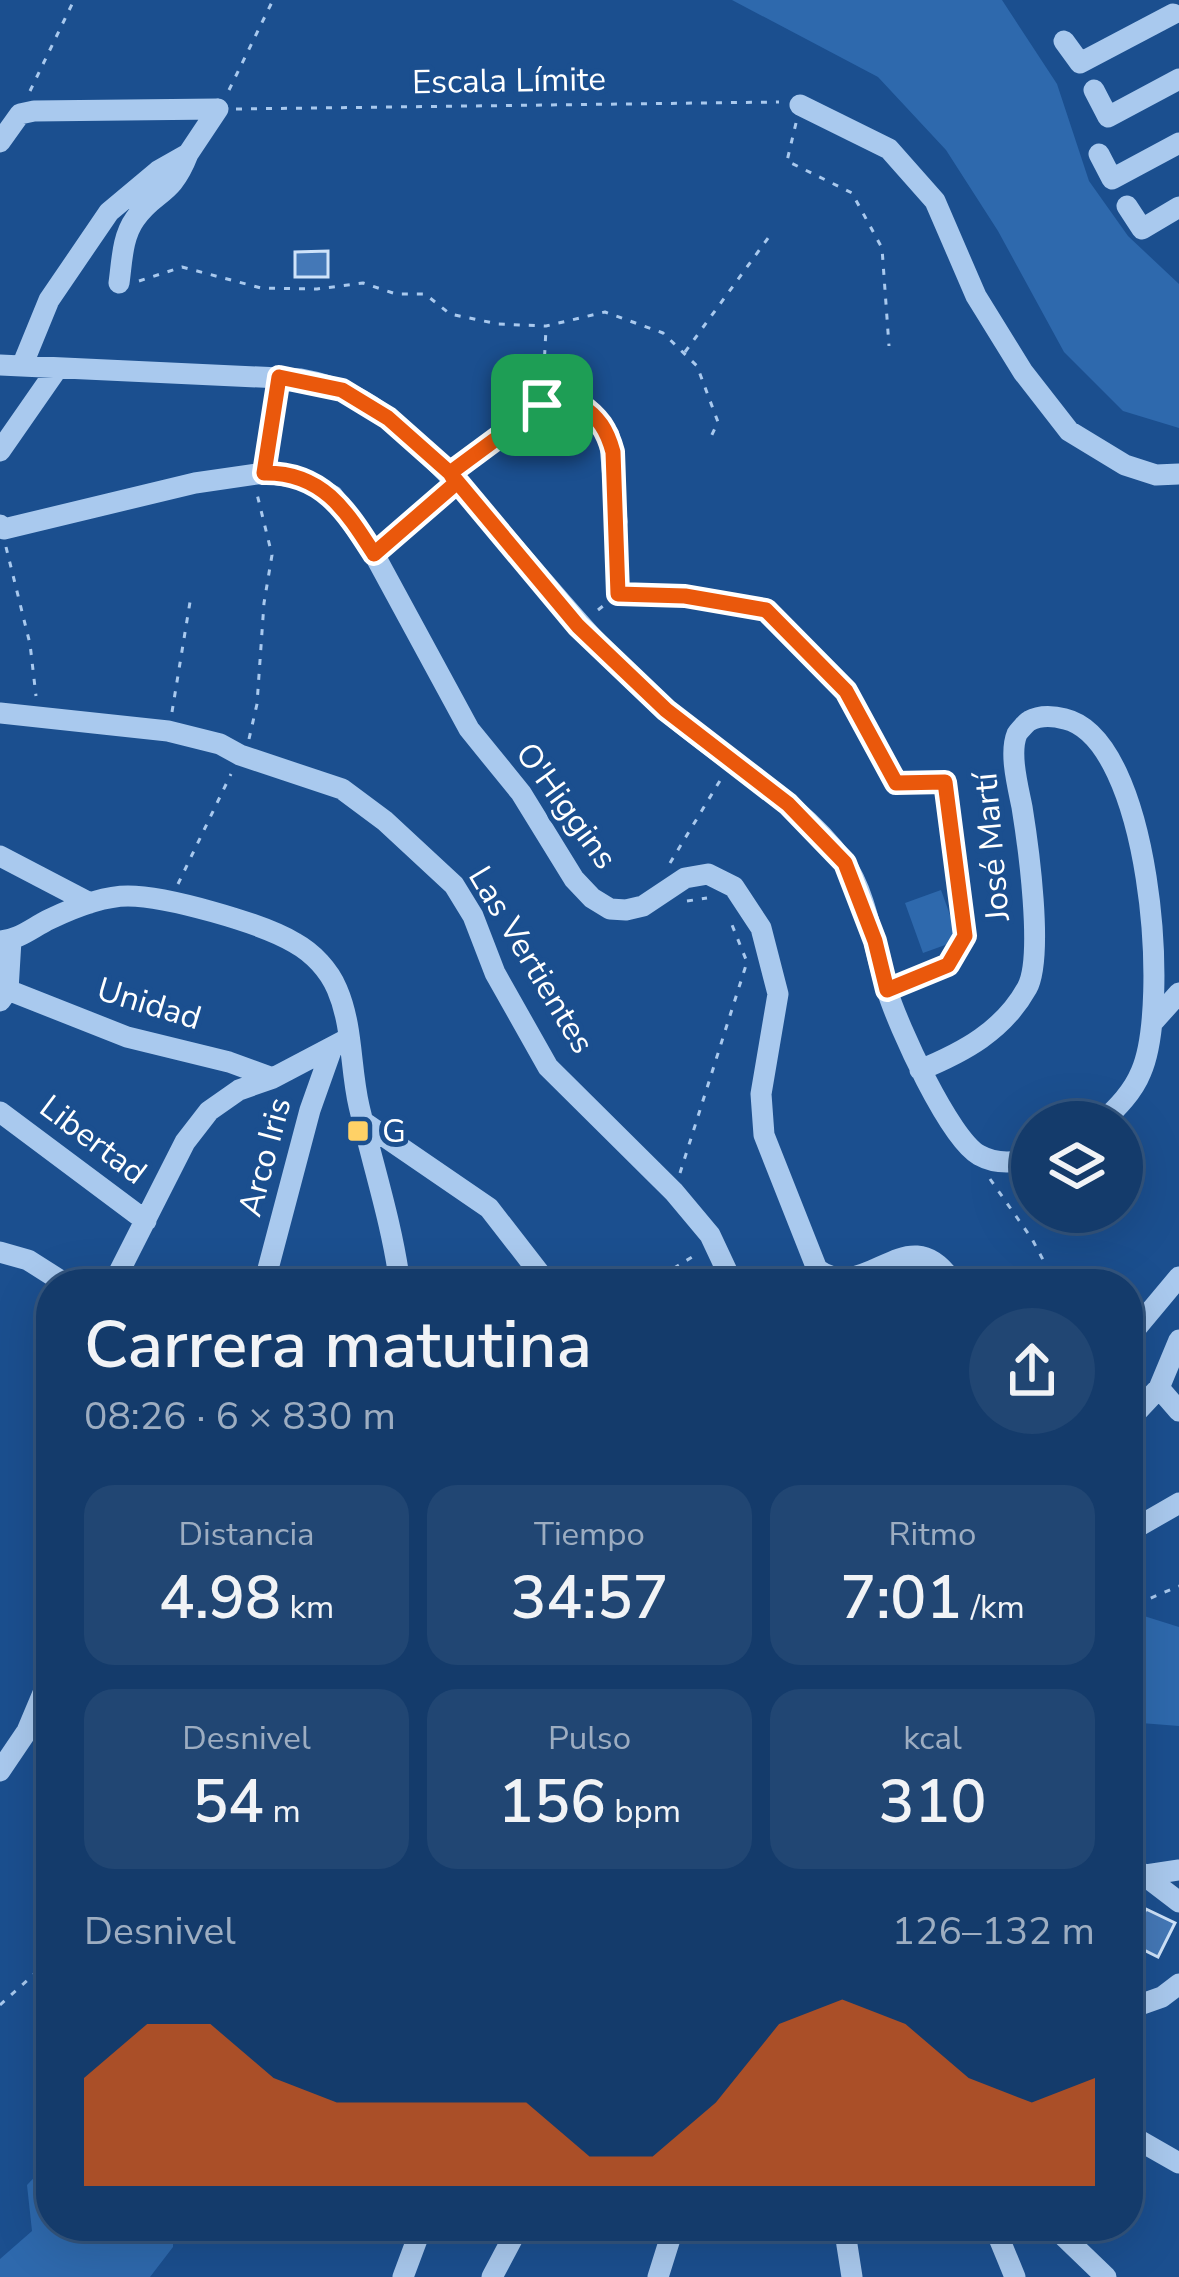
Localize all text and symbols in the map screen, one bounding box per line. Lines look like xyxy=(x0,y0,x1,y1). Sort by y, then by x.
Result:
street label: Escala Límite xyxy=(412,57,606,105)
pin xyxy=(491,354,593,456)
icon: arrive xyxy=(509,372,575,438)
street label: O'Higgins xyxy=(505,734,627,878)
street label: José Martí xyxy=(963,769,1021,924)
street label: Las Vertientes xyxy=(457,858,605,1062)
street label: Unidad xyxy=(92,967,206,1041)
street label: Libertad xyxy=(30,1085,156,1195)
street label: Arco Iris xyxy=(228,1093,302,1221)
map controls xyxy=(1011,1101,1143,1233)
button: layers xyxy=(1011,1101,1143,1233)
place label: G xyxy=(382,1109,406,1154)
marker: G xyxy=(345,1118,371,1144)
text: Carrera matutina xyxy=(84,1300,592,1390)
button: share xyxy=(969,1308,1095,1434)
text: 08:26 · 6 × 830 m xyxy=(84,1390,396,1443)
text: Distancia xyxy=(178,1512,315,1557)
text: Tiempo xyxy=(534,1512,645,1557)
text: Ritmo xyxy=(889,1512,976,1557)
text: 4.98 xyxy=(159,1557,281,1639)
text: 34:57 xyxy=(510,1557,669,1639)
text: 7:01 xyxy=(840,1557,962,1639)
text: km xyxy=(281,1585,334,1630)
text: /km xyxy=(962,1585,1025,1630)
text: Desnivel xyxy=(182,1716,311,1761)
text: Pulso xyxy=(548,1716,631,1761)
text: kcal xyxy=(903,1716,962,1761)
text: 54 xyxy=(192,1761,264,1843)
text: 156 xyxy=(498,1761,606,1843)
text: 310 xyxy=(879,1761,987,1843)
text: m xyxy=(264,1789,301,1834)
text: bpm xyxy=(606,1789,681,1834)
text: Desnivel xyxy=(84,1905,236,1958)
text: 126–132 m xyxy=(892,1905,1095,1958)

